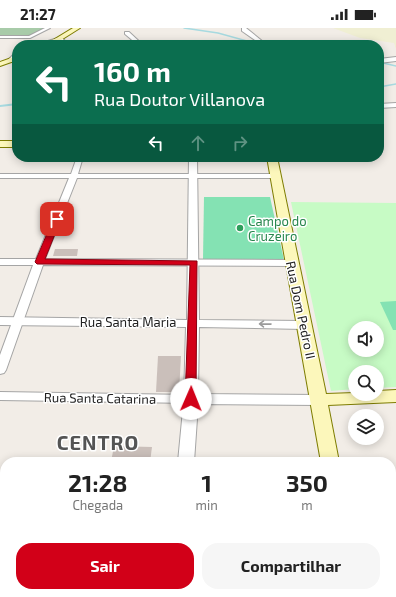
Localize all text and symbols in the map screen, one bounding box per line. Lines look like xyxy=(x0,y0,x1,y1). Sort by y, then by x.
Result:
text: 21:27 xyxy=(20,5,56,23)
text: 160 m xyxy=(94,54,171,88)
icon: left xyxy=(28,56,80,108)
text: Rua Doutor Villanova xyxy=(94,88,265,110)
icon: left xyxy=(145,132,167,154)
icon: ahead xyxy=(187,132,209,154)
icon: right xyxy=(229,132,251,154)
pin xyxy=(40,202,74,236)
icon: arrive xyxy=(46,208,68,230)
place label: Campo do Cruzeiro xyxy=(248,213,307,244)
marker: Campo do Cruzeiro xyxy=(235,223,245,233)
street label: Rua Dom Pedro II xyxy=(283,259,319,361)
street label: Rua Santa Maria xyxy=(80,314,176,330)
one-way arrow xyxy=(259,320,272,328)
map controls xyxy=(348,321,384,445)
button: sound xyxy=(348,321,384,357)
button: search xyxy=(348,365,384,401)
position arrow xyxy=(170,378,212,420)
street label: Rua Santa Catarina xyxy=(44,389,156,407)
button: layers xyxy=(348,409,384,445)
district label: CENTRO xyxy=(57,430,139,454)
text: 21:28 xyxy=(68,468,128,497)
text: 1 xyxy=(202,468,212,497)
text: 350 xyxy=(286,468,328,497)
text: Chegada xyxy=(72,497,123,513)
text: min xyxy=(196,497,218,513)
text: m xyxy=(301,497,313,513)
button: Sair xyxy=(16,543,194,589)
button: Compartilhar xyxy=(202,543,380,589)

